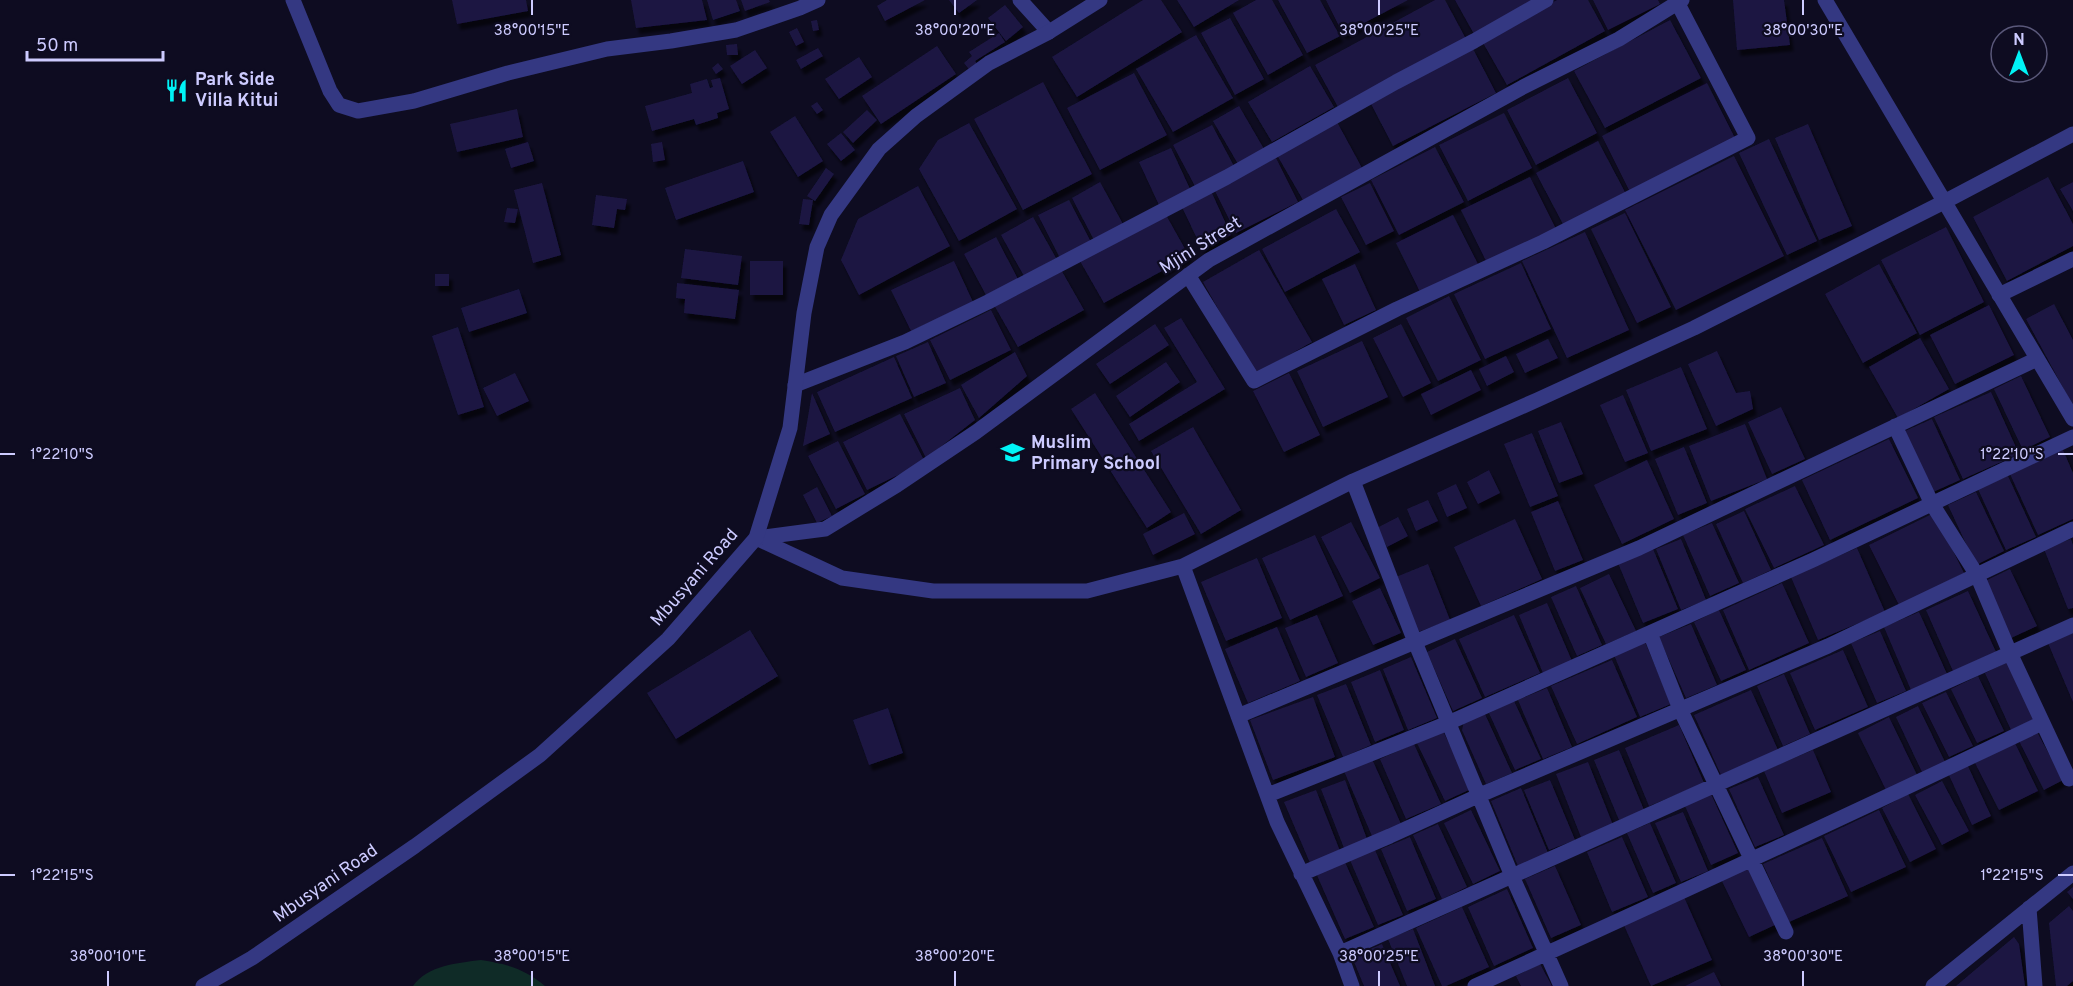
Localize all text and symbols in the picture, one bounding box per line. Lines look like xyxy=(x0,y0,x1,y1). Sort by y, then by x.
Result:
text: 38°00'15"E xyxy=(494,22,570,41)
text: 38°00'20"E xyxy=(915,22,995,41)
text: 38°00'25"E xyxy=(1339,22,1419,41)
text: 38°00'30"E xyxy=(1763,22,1843,41)
scale bar xyxy=(27,24,164,62)
north arrow xyxy=(1989,24,2049,84)
text: N xyxy=(2013,31,2025,51)
text: 50 m xyxy=(36,35,78,58)
place label: Park Side Villa Kitui xyxy=(195,69,278,113)
restaurant icon: Park Side Villa Kitui xyxy=(164,77,190,103)
street label: Mjini Street xyxy=(1156,212,1246,280)
place label: Muslim Primary School xyxy=(1031,432,1160,476)
school or university icon: Muslim Primary School xyxy=(1000,440,1026,466)
text: 1°22'10"S xyxy=(30,446,94,465)
text: 1°22'10"S xyxy=(1980,446,2044,465)
street label: Mbusyani Road xyxy=(646,524,744,632)
street label: Mbusyani Road xyxy=(269,839,383,929)
text: 1°22'15"S xyxy=(30,867,94,886)
text: 1°22'15"S xyxy=(1980,867,2044,886)
text: 38°00'10"E xyxy=(70,948,146,967)
text: 38°00'15"E xyxy=(494,948,570,967)
text: 38°00'20"E xyxy=(915,948,995,967)
text: 38°00'25"E xyxy=(1339,948,1419,967)
text: 38°00'30"E xyxy=(1763,948,1843,967)

